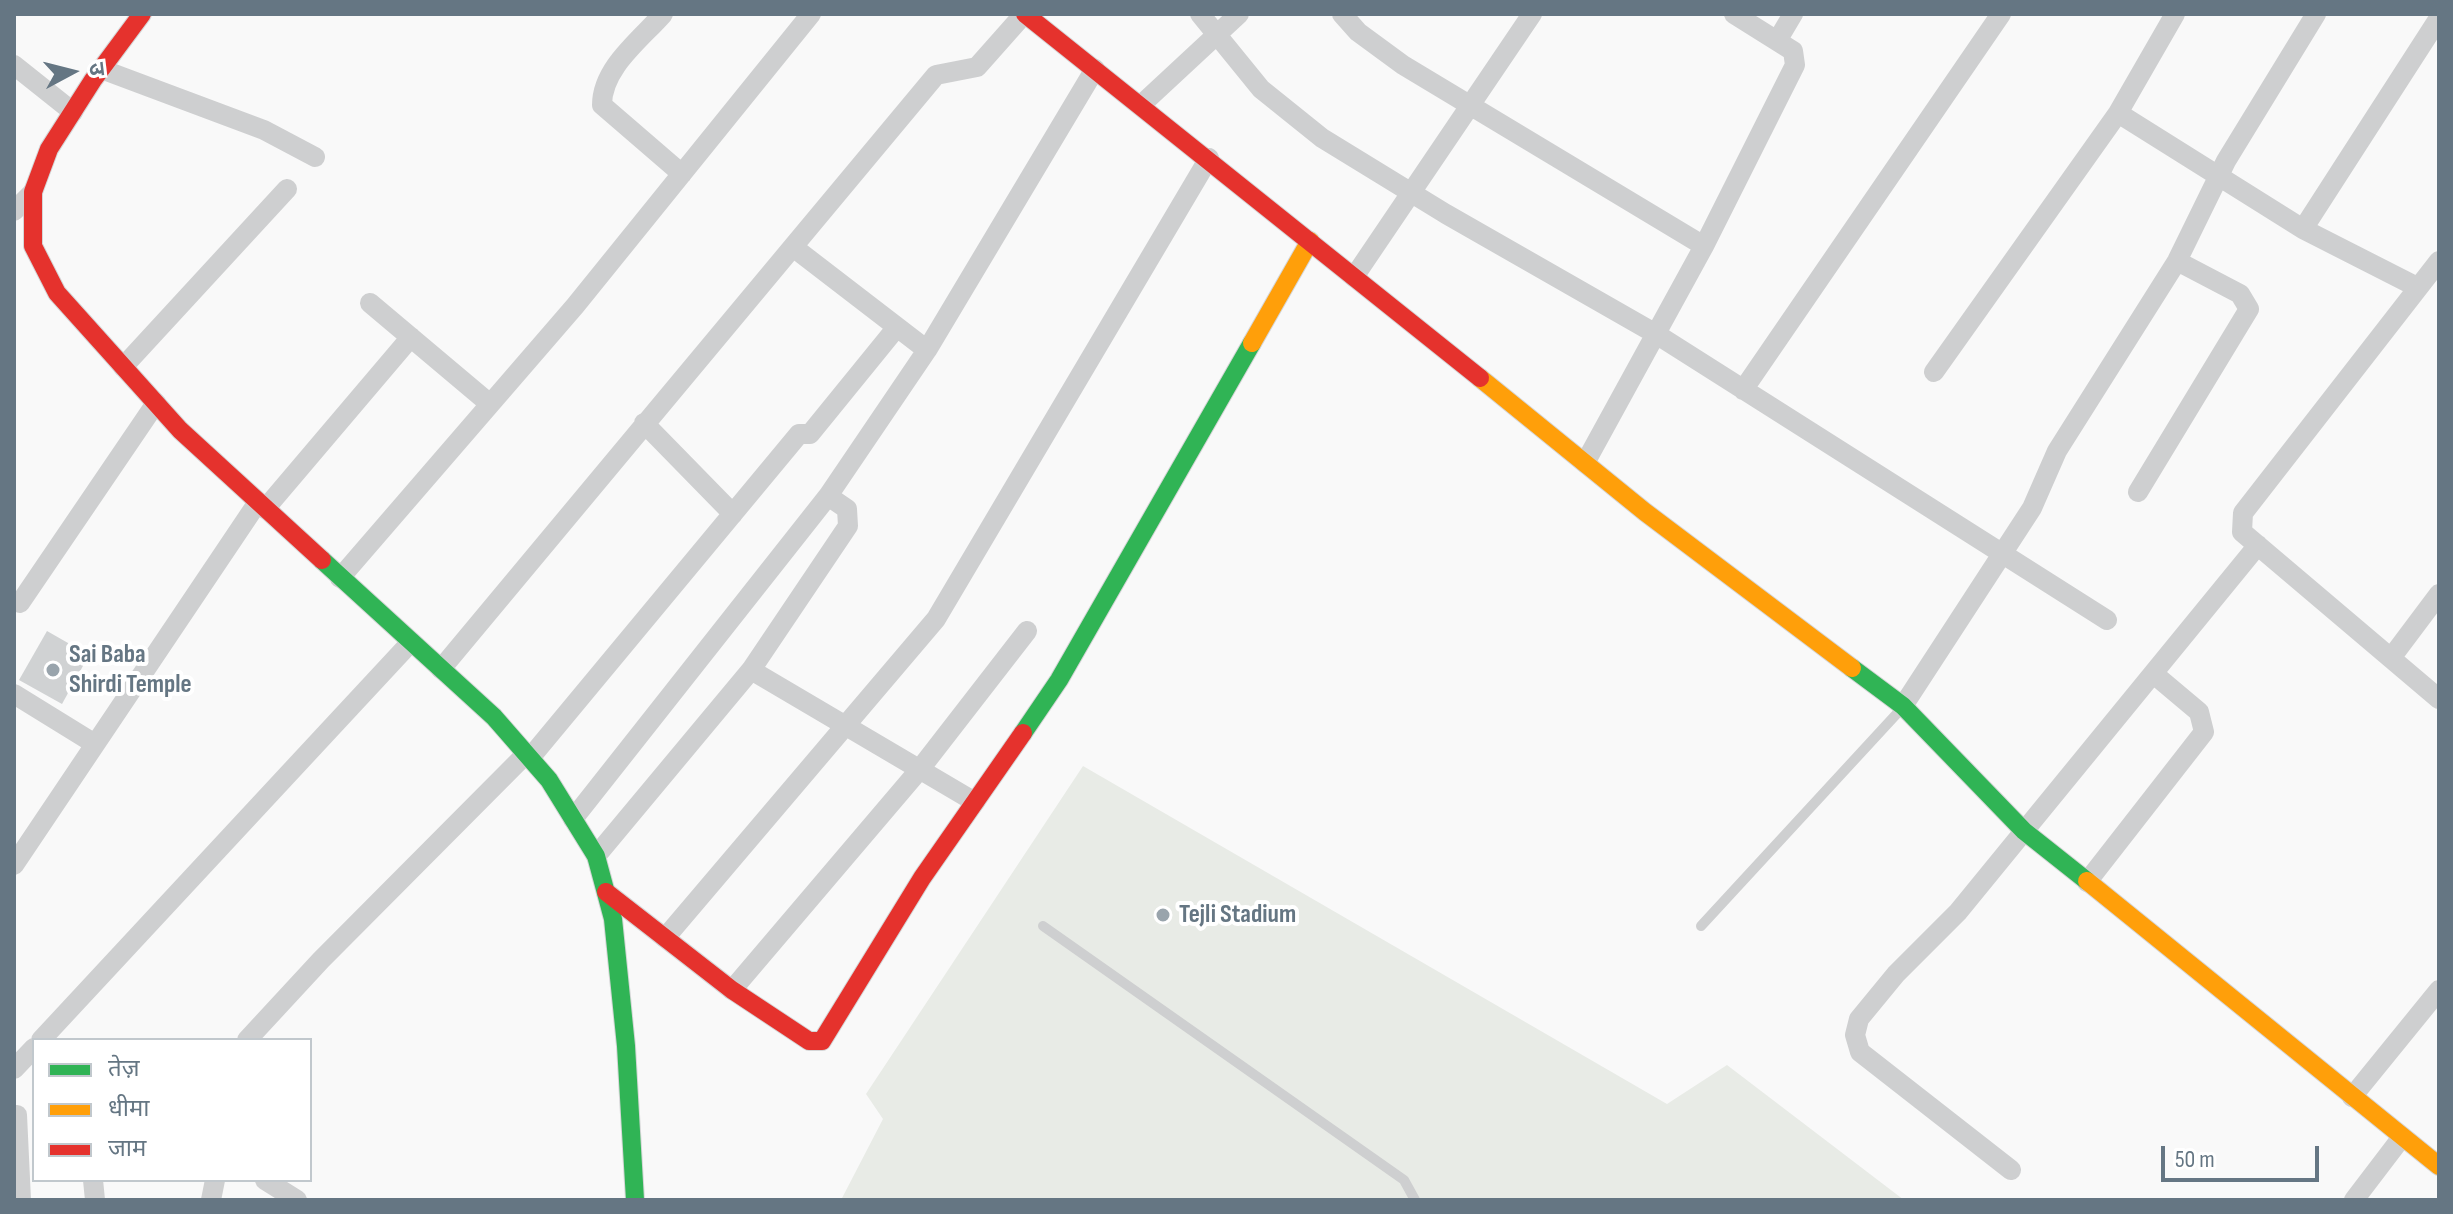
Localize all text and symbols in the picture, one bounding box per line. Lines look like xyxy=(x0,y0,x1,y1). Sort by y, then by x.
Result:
north arrow xyxy=(32,32,112,112)
text: उ xyxy=(82,61,111,77)
place label: Sai Baba Shirdi Temple xyxy=(69,639,192,700)
marker: Sai Baba Shirdi Temple xyxy=(44,661,62,679)
place label: Tejli Stadium xyxy=(1179,899,1296,931)
marker: Tejli Stadium xyxy=(1154,906,1172,924)
legend xyxy=(32,1038,312,1182)
text: तेज़ xyxy=(108,1054,140,1083)
text: धीमा xyxy=(108,1094,150,1123)
scale bar xyxy=(2165,1130,2323,1180)
text: जाम xyxy=(108,1134,146,1163)
text: 50 m xyxy=(2175,1145,2215,1174)

